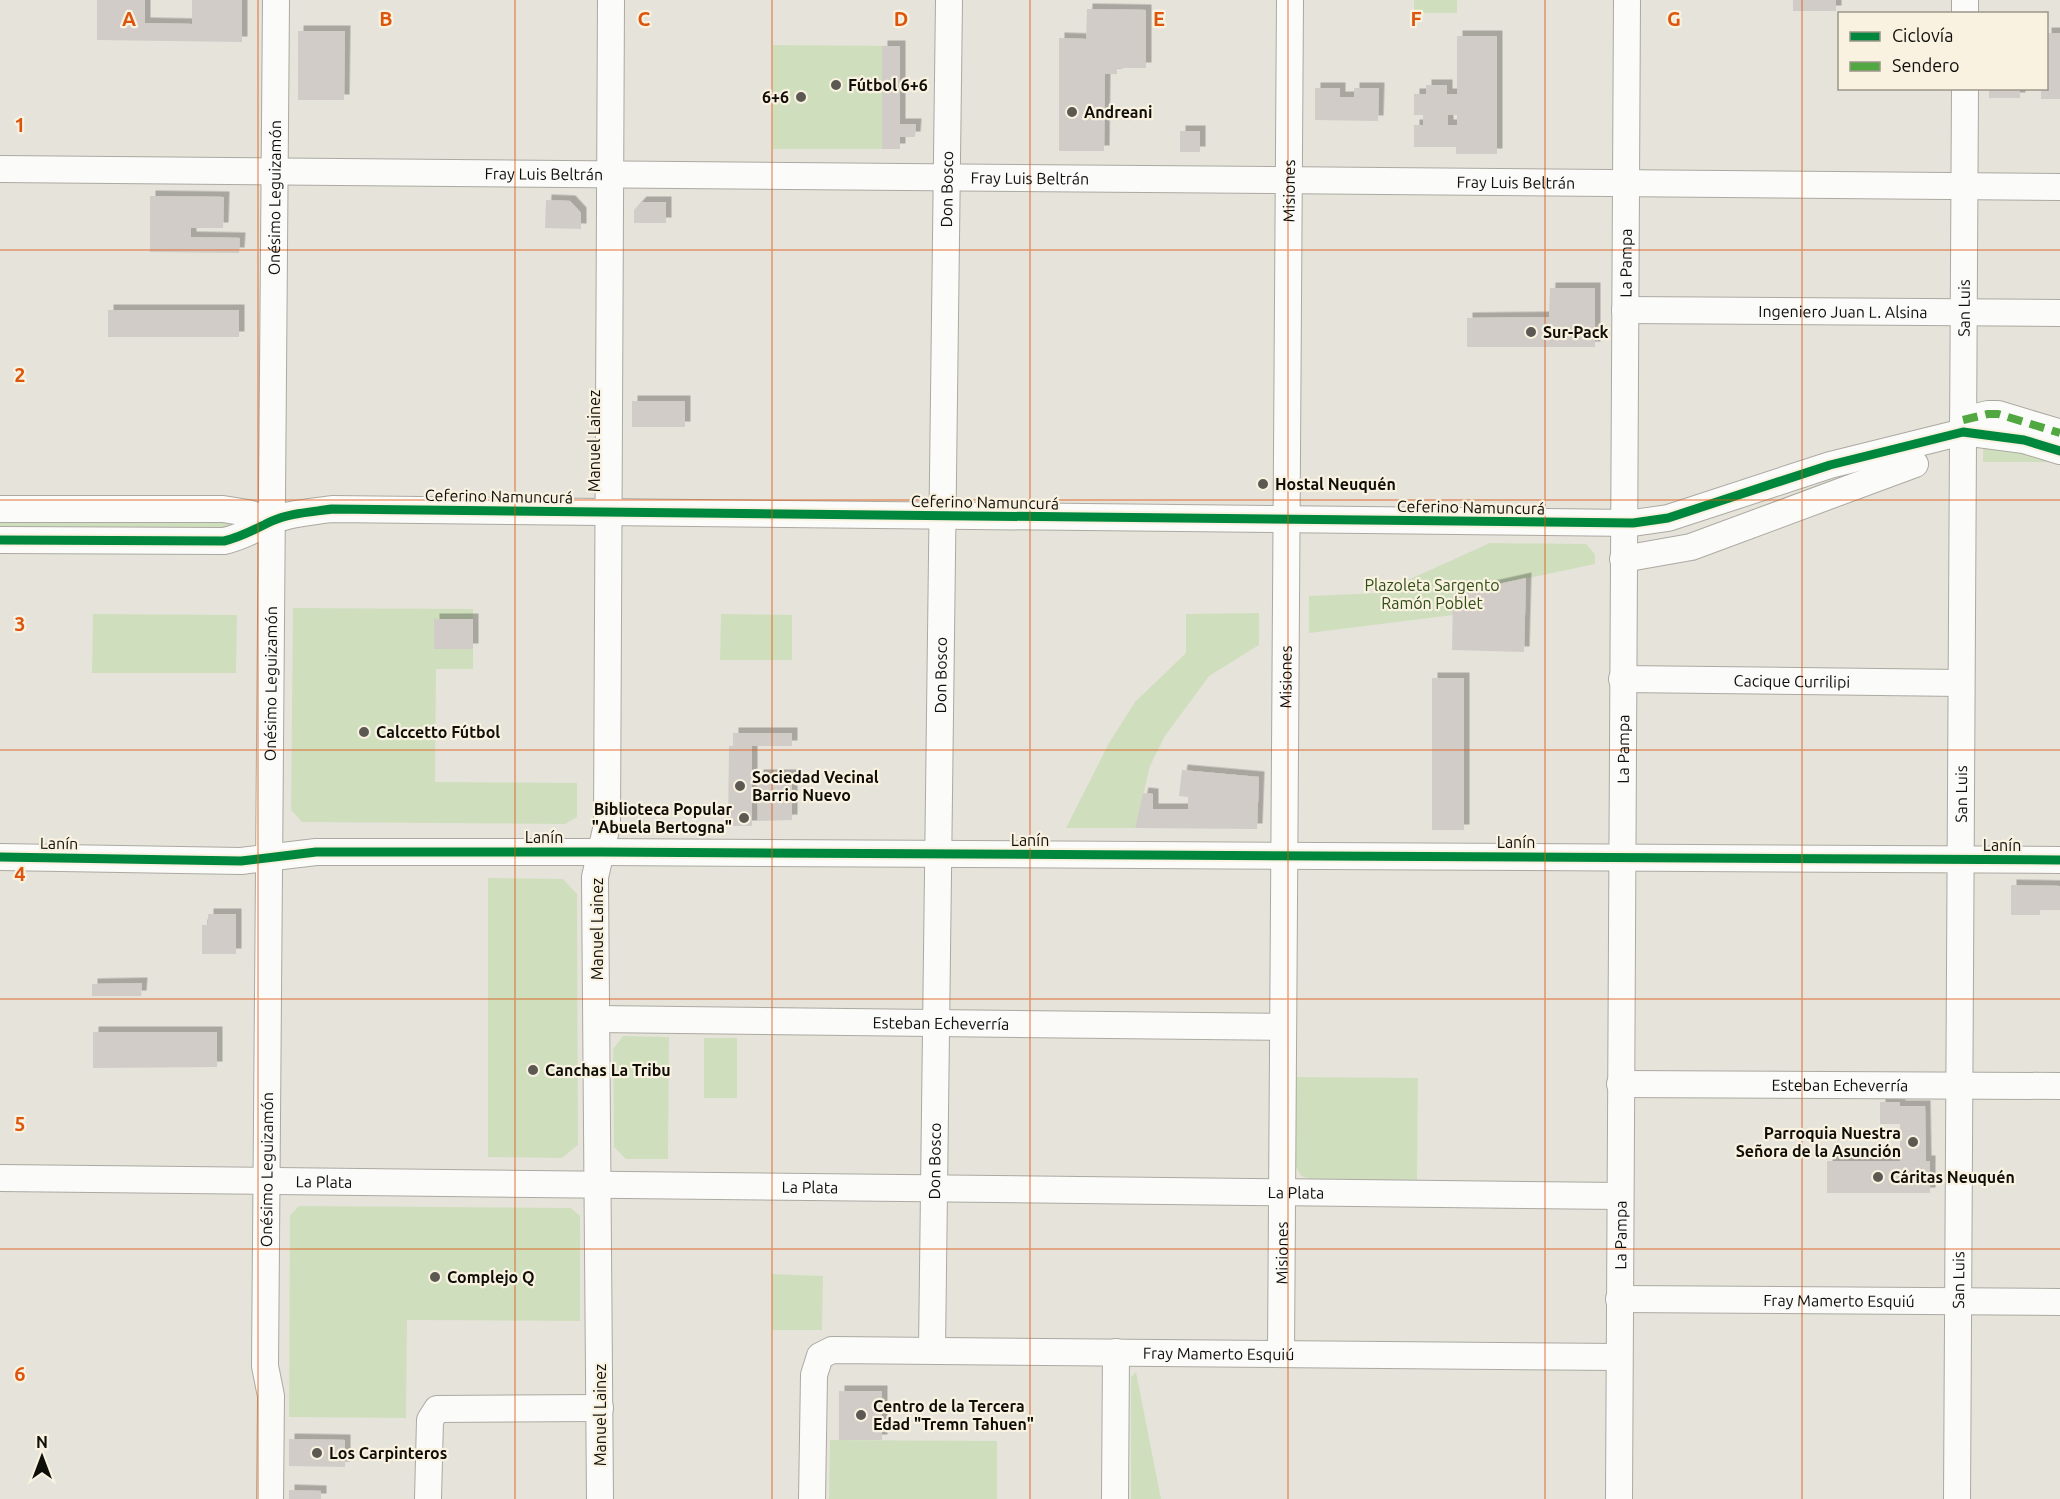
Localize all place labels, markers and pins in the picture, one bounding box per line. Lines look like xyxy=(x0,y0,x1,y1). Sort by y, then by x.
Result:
place label: Fútbol 6+6 xyxy=(848,76,928,94)
marker: Fútbol 6+6 xyxy=(829,78,843,92)
place label: 6+6 xyxy=(762,88,789,106)
marker: 6+6 xyxy=(794,90,808,104)
place label: Andreani xyxy=(1084,103,1152,121)
marker: Andreani xyxy=(1065,105,1079,119)
place label: Sur-Pack xyxy=(1543,323,1609,341)
marker: Sur-Pack xyxy=(1524,325,1538,339)
place label: Hostal Neuquén xyxy=(1275,475,1396,493)
marker: Hostal Neuquén xyxy=(1256,477,1270,491)
place label: Calccetto Fútbol xyxy=(376,723,500,741)
marker: Calccetto Fútbol xyxy=(357,725,371,739)
place label: Sociedad Vecinal Barrio Nuevo xyxy=(752,768,879,804)
marker: Sociedad Vecinal Barrio Nuevo xyxy=(733,779,747,793)
place label: Biblioteca Popular "Abuela Bertogna" xyxy=(592,800,732,836)
marker: Biblioteca Popular "Abuela Bertogna" xyxy=(737,811,751,825)
place label: Canchas La Tribu xyxy=(545,1061,671,1079)
marker: Canchas La Tribu xyxy=(526,1063,540,1077)
place label: Parroquia Nuestra Señora de la Asunción xyxy=(1736,1124,1901,1160)
marker: Parroquia Nuestra Señora de la Asunción xyxy=(1906,1135,1920,1149)
place label: Cáritas Neuquén xyxy=(1890,1168,2015,1186)
marker: Cáritas Neuquén xyxy=(1871,1170,1885,1184)
place label: Complejo Q xyxy=(447,1268,535,1286)
marker: Complejo Q xyxy=(428,1270,442,1284)
place label: Centro de la Tercera Edad "Tremn Tahuen" xyxy=(873,1397,1034,1433)
marker: Centro de la Tercera Edad "Tremn Tahuen" xyxy=(854,1408,868,1422)
place label: Los Carpinteros xyxy=(329,1444,447,1462)
marker: Los Carpinteros xyxy=(310,1446,324,1460)

